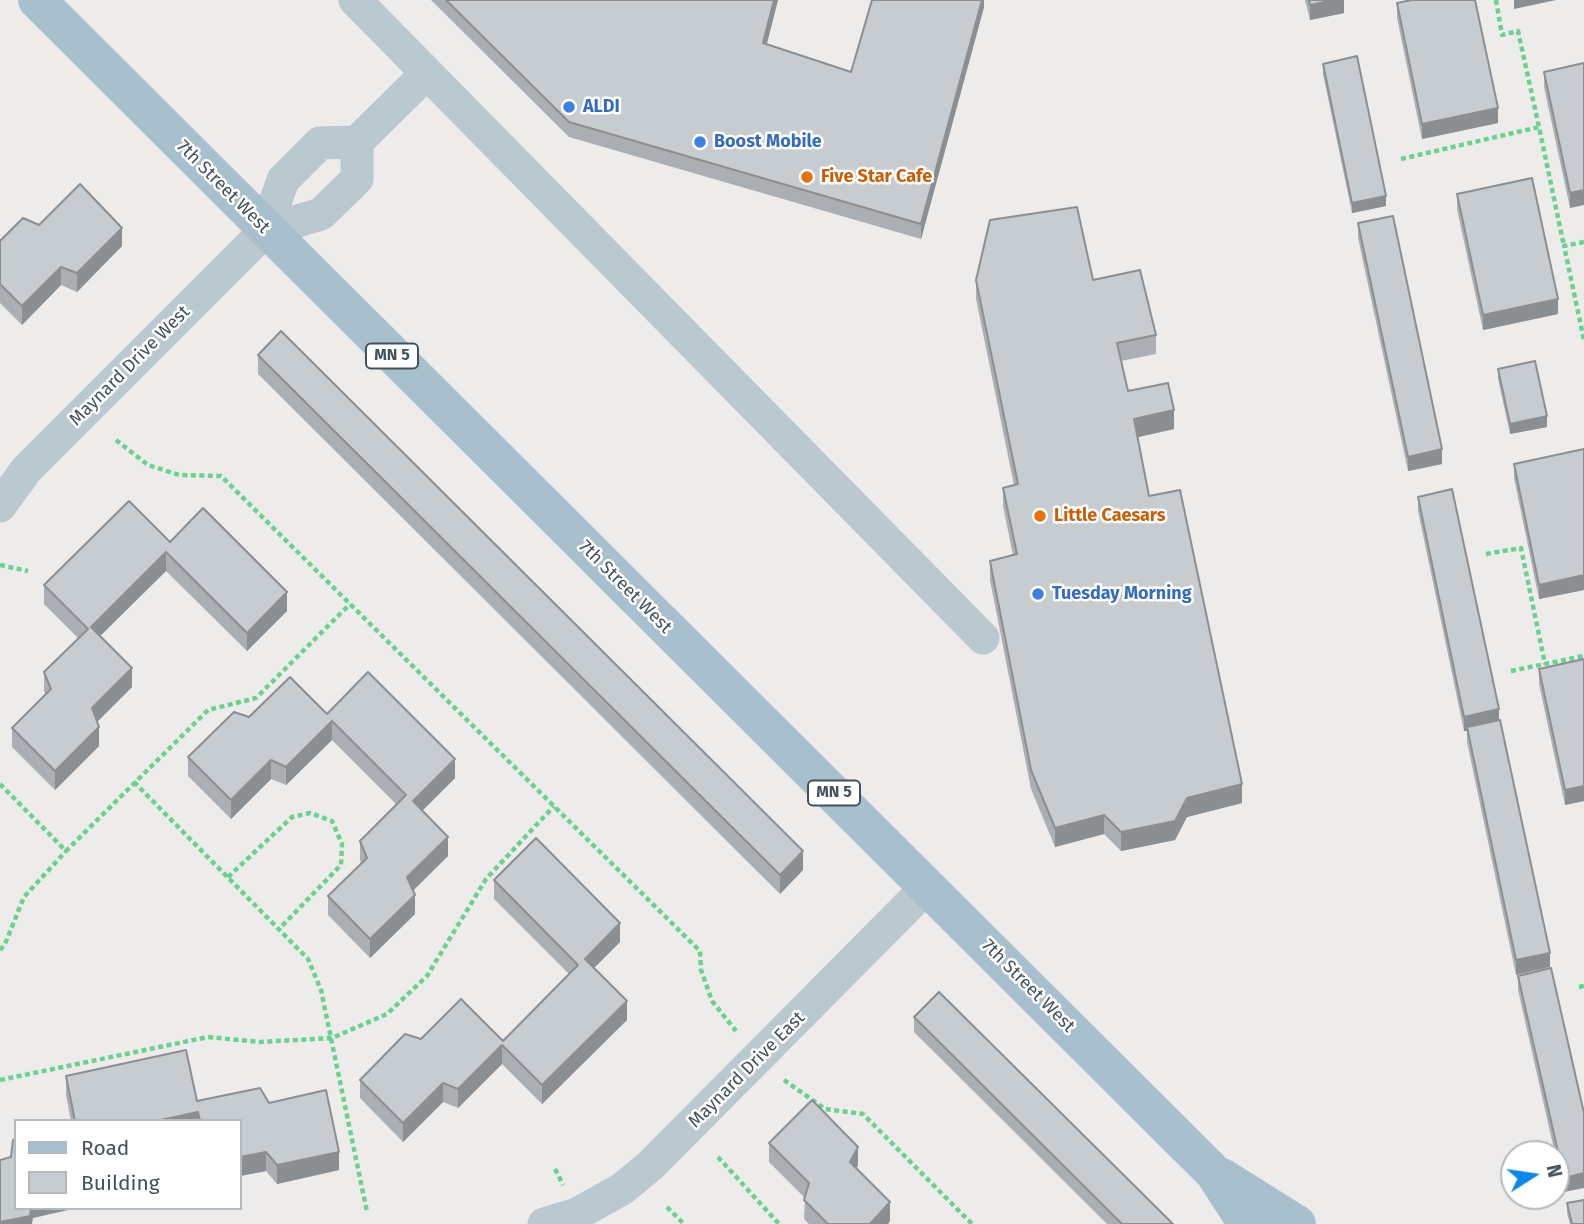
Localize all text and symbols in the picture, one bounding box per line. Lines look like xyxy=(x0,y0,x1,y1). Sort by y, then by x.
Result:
place label: ALDI xyxy=(583,96,620,118)
marker: ALDI xyxy=(561,99,577,115)
place label: Boost Mobile xyxy=(714,131,822,153)
marker: Boost Mobile xyxy=(692,134,708,150)
street label: 7th Street West xyxy=(172,136,274,238)
place label: Five Star Cafe xyxy=(821,166,932,188)
marker: Five Star Cafe xyxy=(799,169,815,185)
street label: Maynard Drive West xyxy=(65,301,195,431)
road number: MN 5 xyxy=(366,344,418,368)
place label: Little Caesars xyxy=(1054,505,1166,527)
marker: Little Caesars xyxy=(1032,508,1048,524)
street label: 7th Street West xyxy=(574,536,676,638)
place label: Tuesday Morning xyxy=(1052,583,1192,605)
marker: Tuesday Morning xyxy=(1030,586,1046,602)
road number: MN 5 xyxy=(808,780,860,806)
street label: 7th Street West xyxy=(977,935,1079,1037)
street label: Maynard Drive East xyxy=(684,1007,810,1133)
legend xyxy=(14,1119,242,1210)
text: Road xyxy=(81,1135,129,1161)
north arrow xyxy=(1500,1140,1570,1210)
text: N xyxy=(1542,1162,1567,1179)
text: Building xyxy=(81,1170,160,1196)

